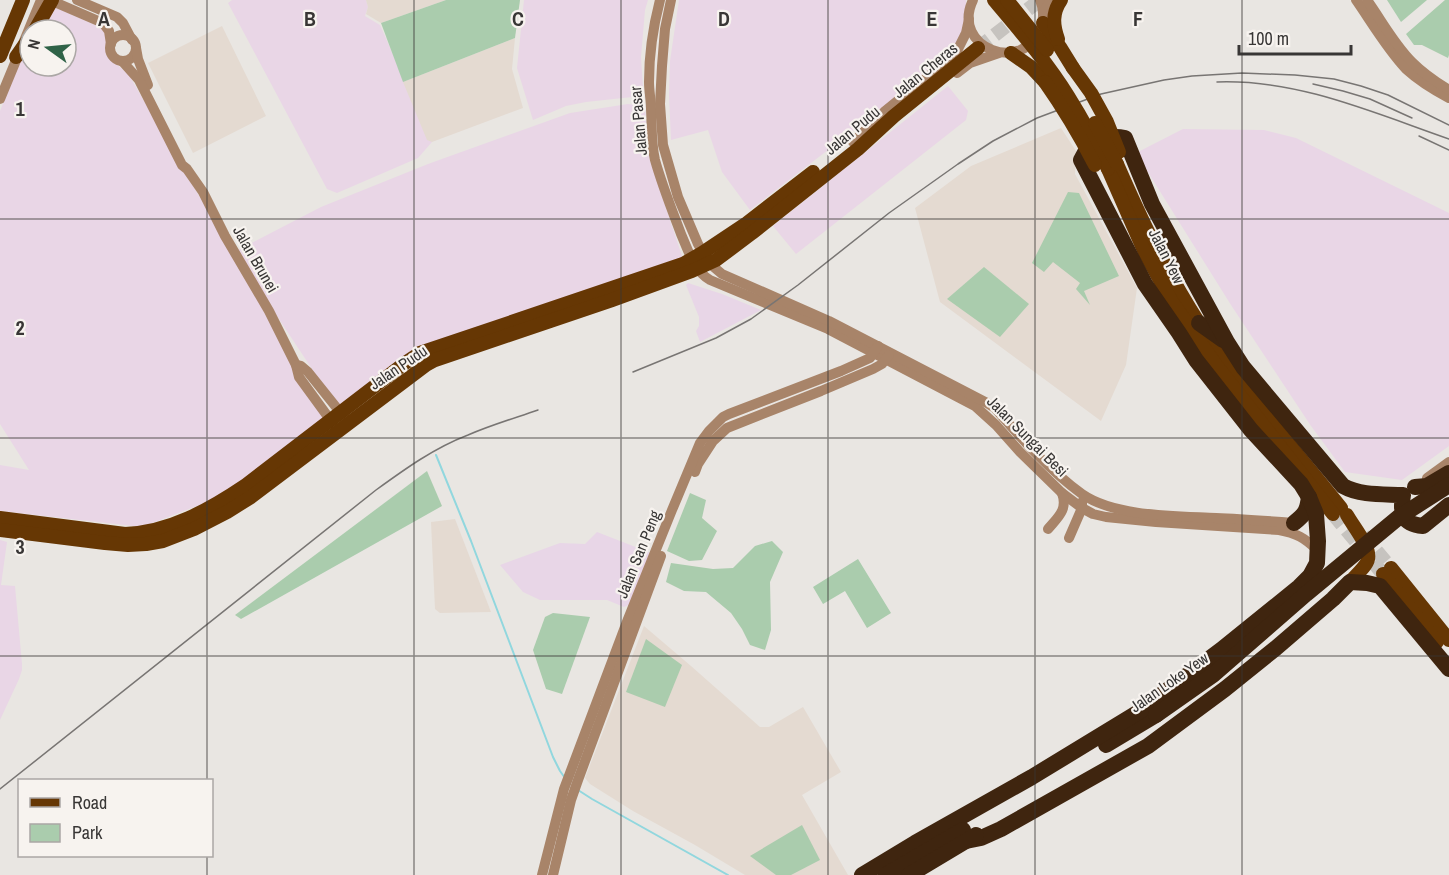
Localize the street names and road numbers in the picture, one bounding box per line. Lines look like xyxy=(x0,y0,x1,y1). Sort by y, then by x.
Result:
street label: Jalan Cheras xyxy=(888,37,962,103)
street label: Jalan Pasar xyxy=(624,85,652,156)
street label: Jalan Pudu xyxy=(820,100,884,160)
street label: Jalan Brunei xyxy=(228,222,284,296)
street label: Jalan Yew xyxy=(1144,225,1190,288)
street label: Jalan Pudu xyxy=(365,340,431,394)
street label: Jalan Sungai Besi xyxy=(983,391,1073,481)
street label: Jalan San Peng xyxy=(610,506,666,601)
street label: Jalan Loke Yew xyxy=(1125,646,1213,717)

